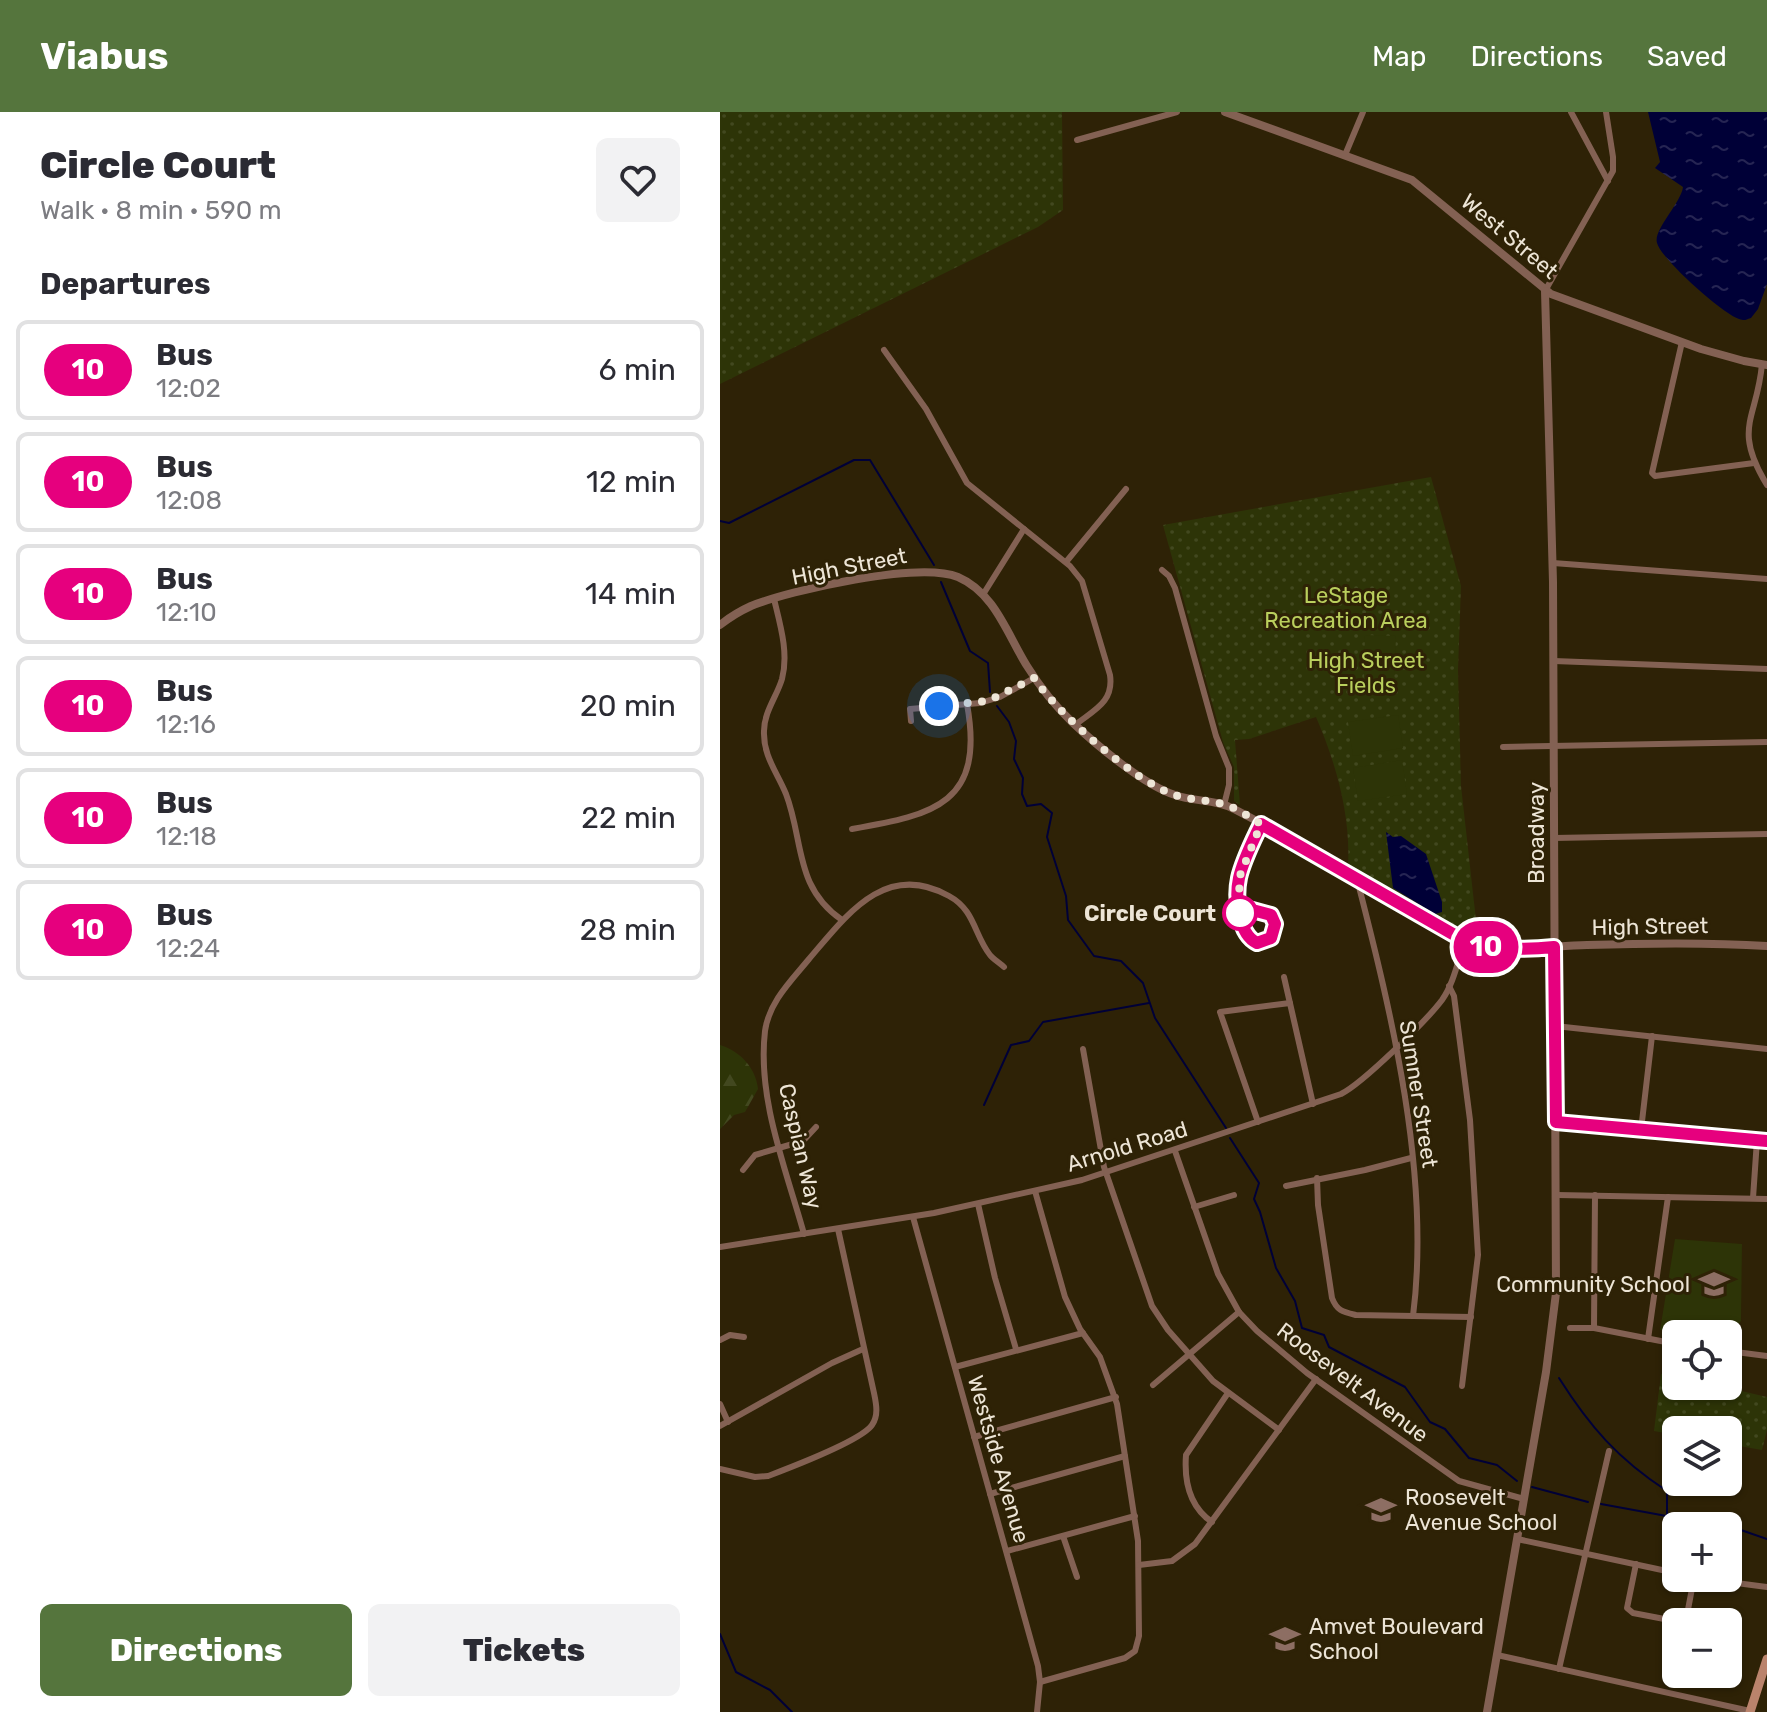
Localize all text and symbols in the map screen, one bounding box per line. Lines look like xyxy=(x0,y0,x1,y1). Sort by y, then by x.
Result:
text: Viabus xyxy=(40,33,169,79)
text: Map xyxy=(1372,40,1426,73)
text: Directions xyxy=(1470,40,1603,73)
text: Saved xyxy=(1647,40,1727,73)
button: heart xyxy=(596,138,680,222)
text: Circle Court xyxy=(40,142,276,188)
street label: West Street xyxy=(1456,188,1564,285)
text: Walk · 8 min · 590 m xyxy=(40,195,282,226)
text: Departures xyxy=(40,266,211,302)
text: Bus xyxy=(156,337,213,373)
text: 6 min xyxy=(598,352,676,388)
text: 10 xyxy=(72,353,104,386)
text: 12:02 xyxy=(156,373,221,404)
text: Bus xyxy=(156,449,213,485)
text: 12 min xyxy=(586,464,676,500)
text: 10 xyxy=(72,465,104,498)
text: 12:08 xyxy=(156,485,222,516)
street label: High Street xyxy=(789,542,909,591)
text: Bus xyxy=(156,561,213,597)
text: 14 min xyxy=(585,576,676,612)
text: 10 xyxy=(72,577,104,610)
park label: LeStage Recreation Area xyxy=(1264,582,1428,634)
text: 12:10 xyxy=(156,597,217,628)
park label: High Street Fields xyxy=(1308,647,1425,699)
text: Bus xyxy=(156,673,213,709)
your location xyxy=(919,686,959,726)
text: 20 min xyxy=(580,688,676,724)
text: 10 xyxy=(72,689,104,722)
text: 12:16 xyxy=(156,709,216,740)
street label: Broadway xyxy=(1523,782,1550,884)
text: Bus xyxy=(156,785,213,821)
text: 22 min xyxy=(581,800,676,836)
text: 10 xyxy=(72,801,104,834)
text: 12:18 xyxy=(156,821,217,852)
marker: Circle Court xyxy=(1223,896,1257,930)
text: Bus xyxy=(156,897,213,933)
place label: Circle Court xyxy=(1084,900,1216,927)
text: 28 min xyxy=(580,912,676,948)
street label: High Street xyxy=(1592,912,1709,941)
text: 10 xyxy=(72,913,104,946)
line badge: 10 xyxy=(1450,921,1522,973)
text: 10 xyxy=(1470,930,1502,963)
text: 12:24 xyxy=(156,933,220,964)
street label: Sumner Street xyxy=(1394,1018,1444,1170)
street label: Caspian Way xyxy=(773,1081,828,1212)
street label: Arnold Road xyxy=(1063,1115,1191,1178)
school or university icon: Community School xyxy=(1697,1267,1731,1301)
place label: Community School xyxy=(1496,1271,1690,1298)
street label: Roosevelt Avenue xyxy=(1272,1317,1434,1448)
map controls xyxy=(1662,1320,1742,1688)
button: locate xyxy=(1662,1320,1742,1400)
street label: Westside Avenue xyxy=(962,1372,1035,1546)
button: layers xyxy=(1662,1416,1742,1496)
place label: Roosevelt Avenue School xyxy=(1405,1484,1557,1536)
school or university icon: Roosevelt Avenue School xyxy=(1364,1493,1398,1527)
button: + xyxy=(1662,1512,1742,1592)
button: Directions xyxy=(40,1604,352,1696)
button: Tickets xyxy=(368,1604,680,1696)
button: − xyxy=(1662,1608,1742,1688)
place label: Amvet Boulevard School xyxy=(1309,1613,1484,1665)
school or university icon: Amvet Boulevard School xyxy=(1268,1622,1302,1656)

